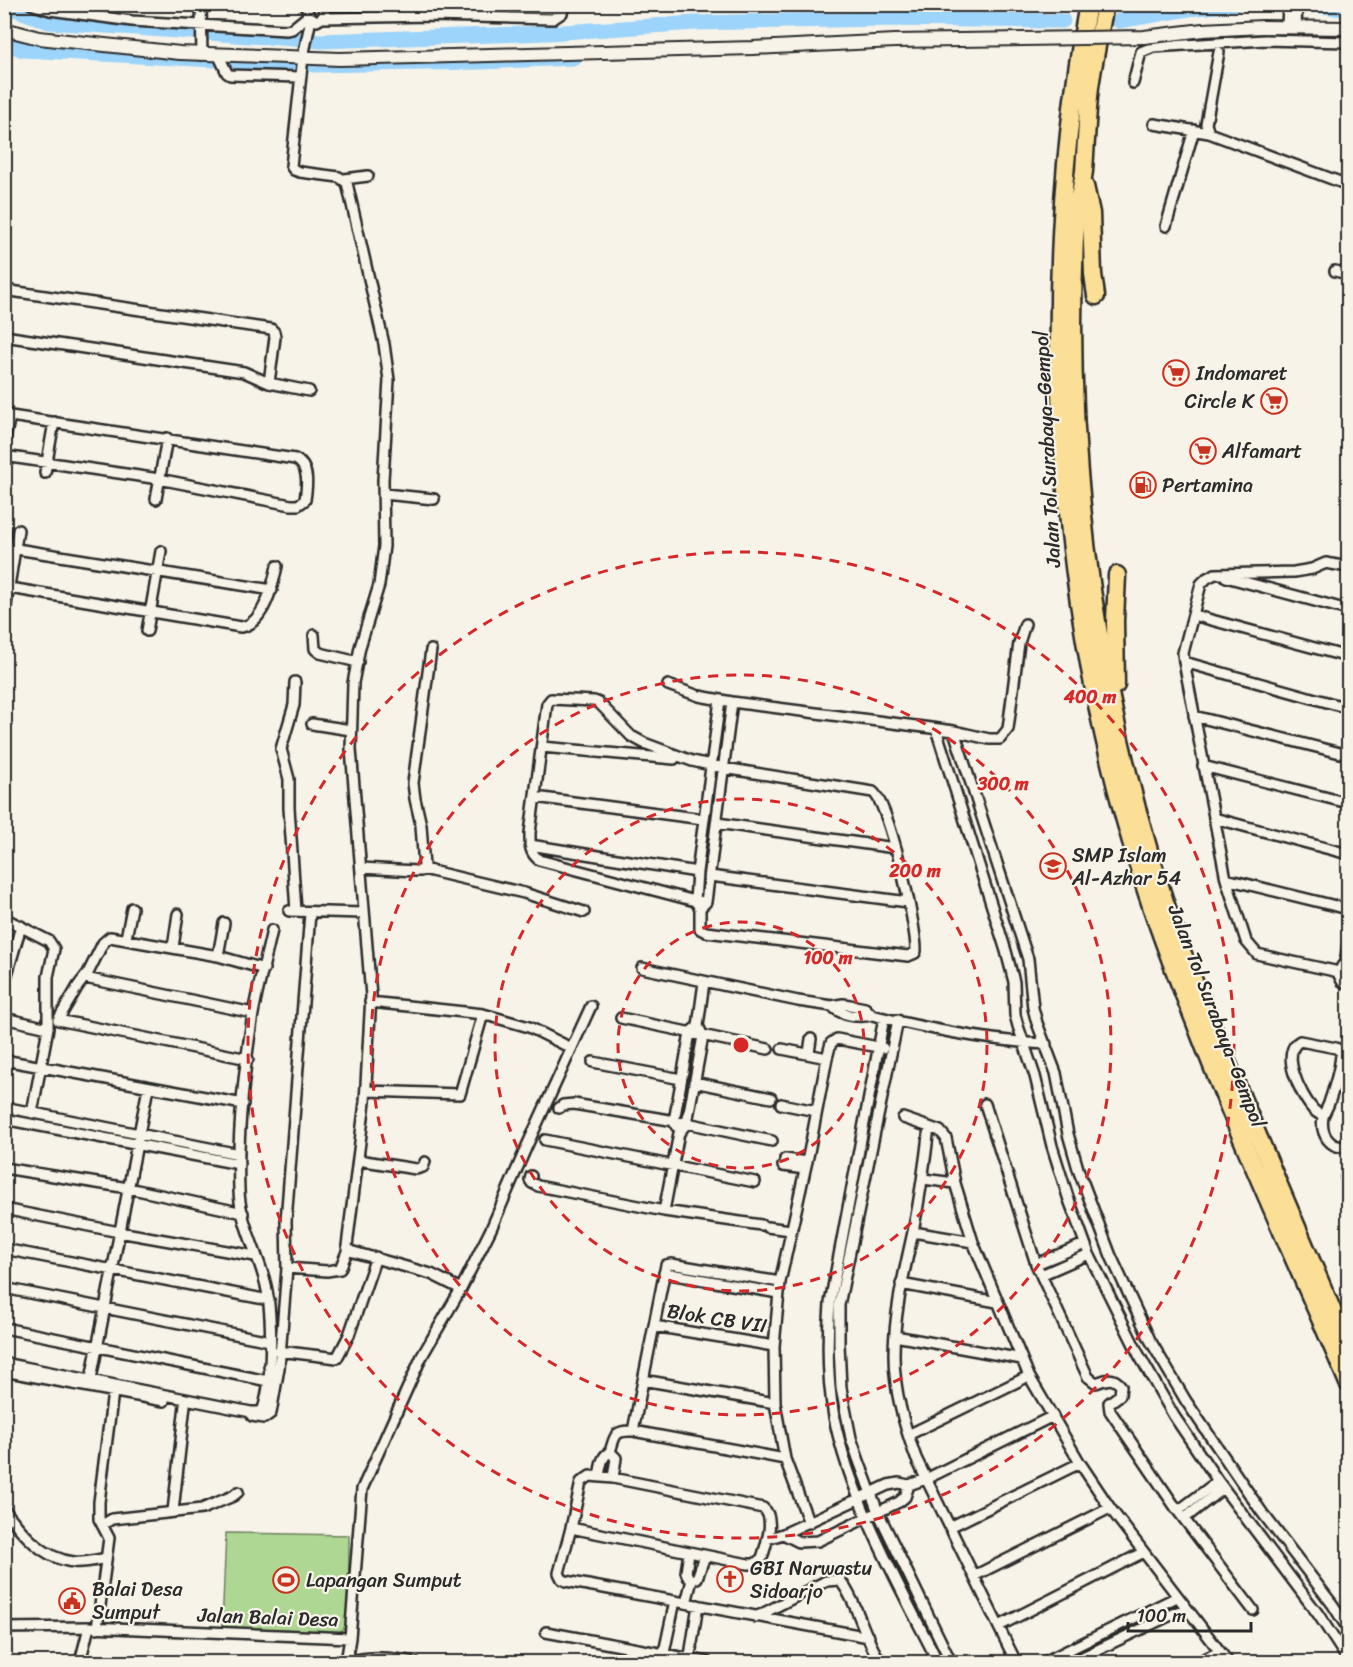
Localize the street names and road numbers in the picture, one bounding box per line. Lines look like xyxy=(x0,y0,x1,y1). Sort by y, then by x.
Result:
street label: Jalan Tol Surabaya–Gempol xyxy=(1024,329,1071,569)
street label: Jalan Tol Surabaya–Gempol xyxy=(1157,898,1275,1133)
street label: Blok CB VII xyxy=(664,1293,769,1344)
street label: Jalan Balai Desa xyxy=(196,1598,339,1637)

